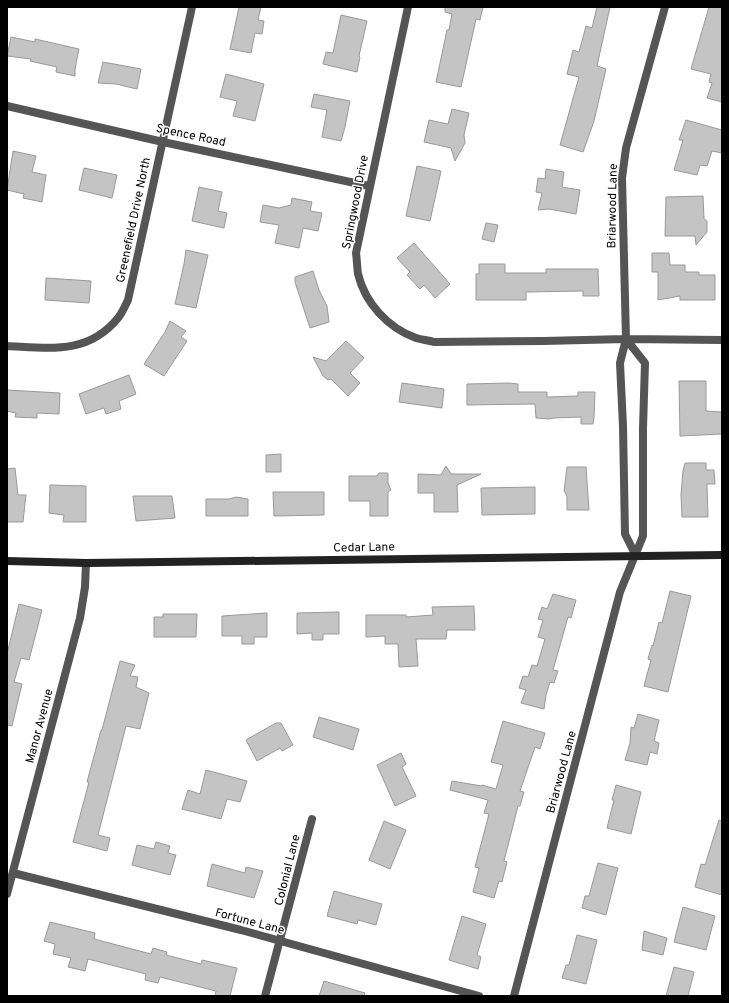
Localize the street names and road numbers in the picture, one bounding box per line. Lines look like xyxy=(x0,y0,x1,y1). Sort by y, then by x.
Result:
street label: Spence Road xyxy=(154,121,227,151)
street label: Springwood Drive xyxy=(339,154,373,251)
street label: Greenefield Drive North xyxy=(113,156,155,284)
street label: Briarwood Lane xyxy=(604,163,622,249)
street label: Cedar Lane xyxy=(333,539,395,557)
street label: Manor Avenue xyxy=(22,687,58,765)
street label: Briarwood Lane xyxy=(543,729,581,815)
street label: Colonial Lane xyxy=(271,833,305,908)
street label: Fortune Lane xyxy=(213,905,286,939)

